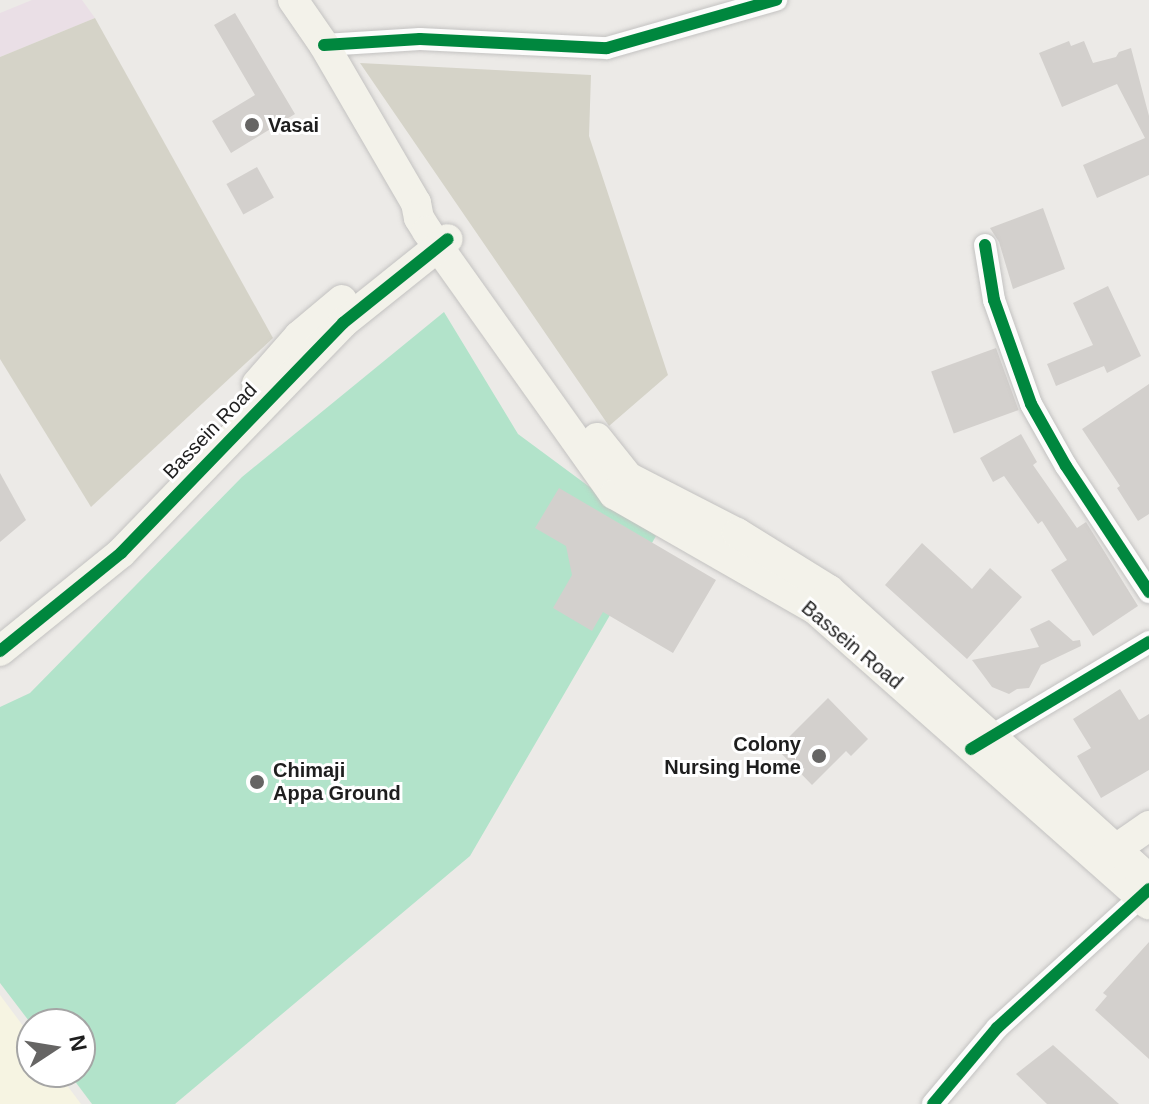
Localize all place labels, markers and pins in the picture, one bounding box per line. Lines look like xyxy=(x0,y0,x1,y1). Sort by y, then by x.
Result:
place label: Vasai xyxy=(268,113,319,137)
marker: Vasai xyxy=(243,116,261,134)
place label: Colony Nursing Home xyxy=(664,732,801,779)
marker: Colony Nursing Home xyxy=(808,745,830,767)
place label: Chimaji Appa Ground xyxy=(273,758,401,805)
marker: Chimaji Appa Ground xyxy=(248,773,266,791)

